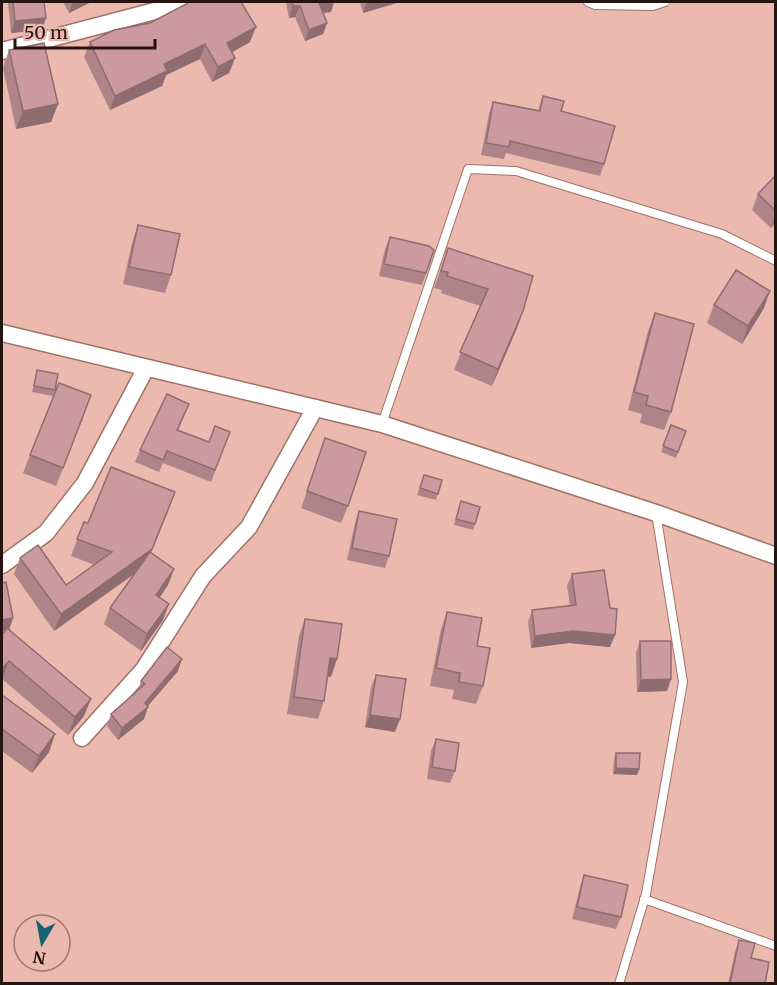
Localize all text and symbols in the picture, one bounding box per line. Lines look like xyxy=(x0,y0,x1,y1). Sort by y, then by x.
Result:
scale bar xyxy=(15,12,154,50)
text: 50 m xyxy=(24,21,68,44)
north arrow xyxy=(12,913,72,973)
text: N xyxy=(31,947,47,969)

